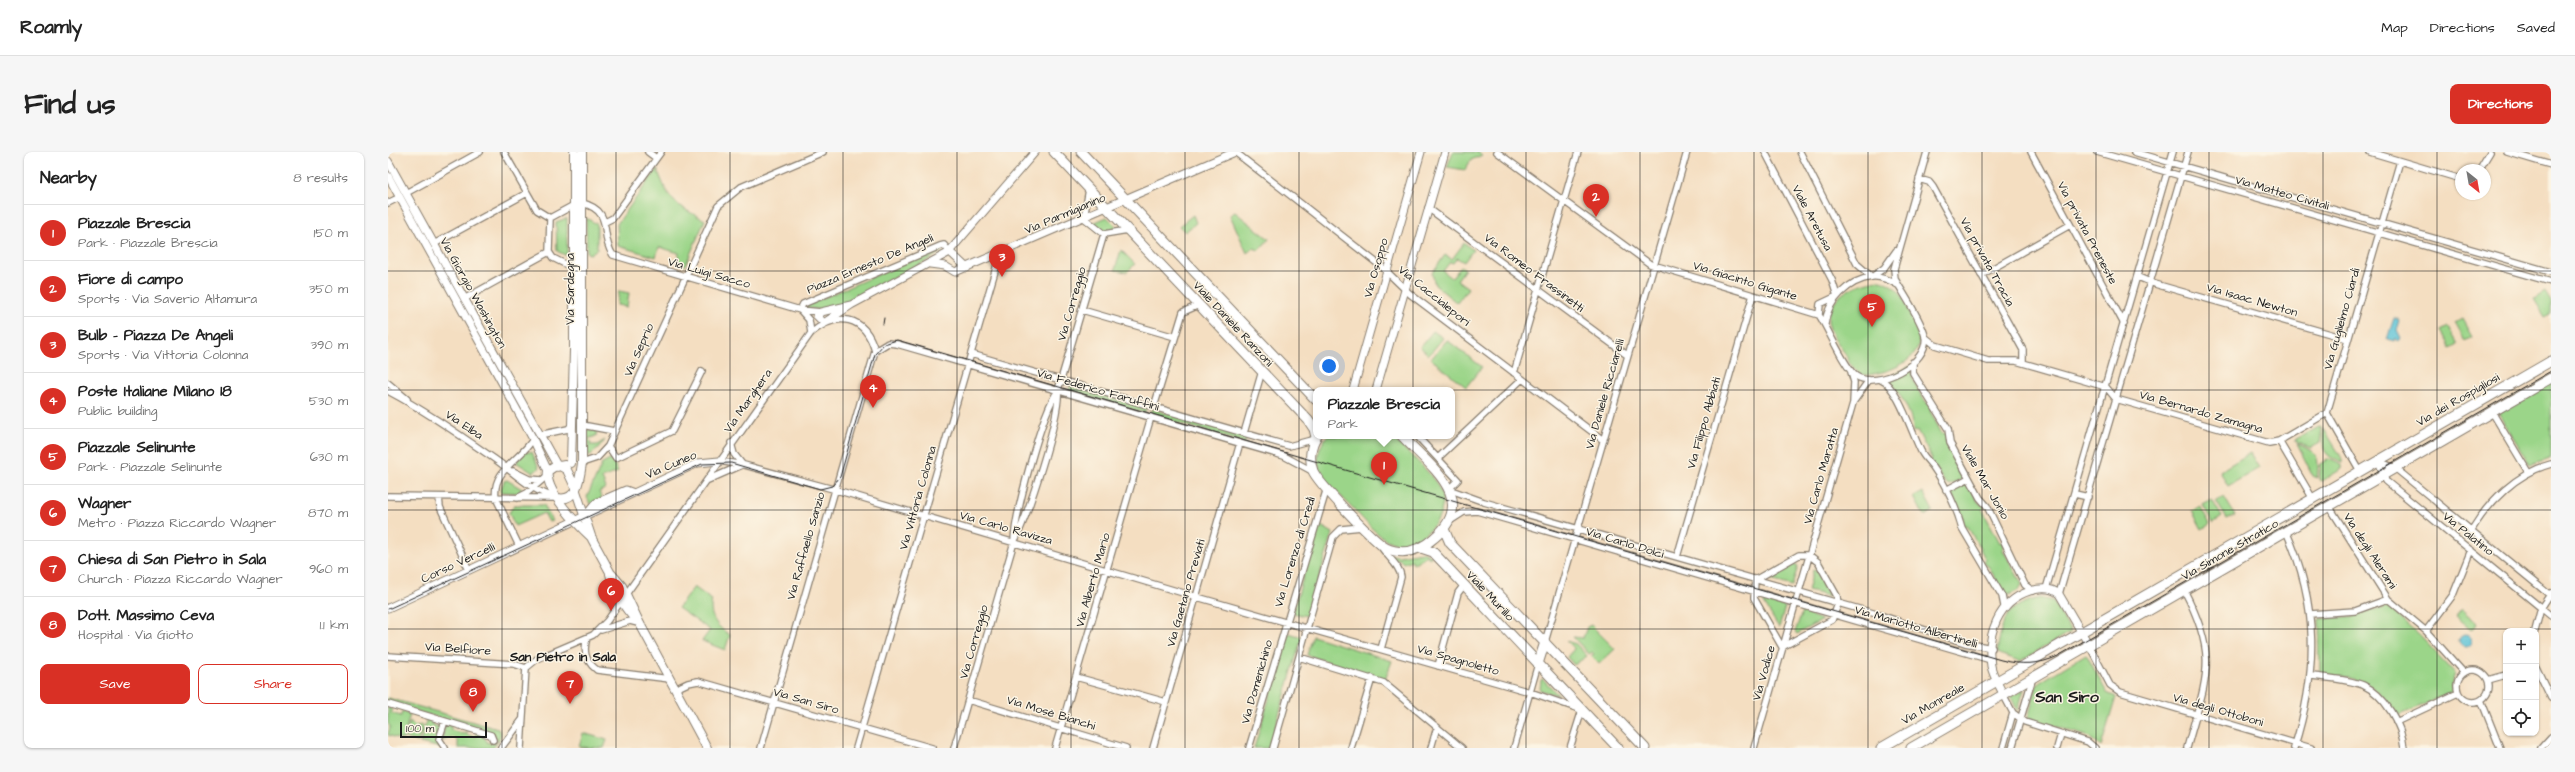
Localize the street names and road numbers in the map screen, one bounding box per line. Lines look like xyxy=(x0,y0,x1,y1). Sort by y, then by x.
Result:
street label: Via Matteo Civitali xyxy=(2233,171,2331,215)
street label: Via privata Preneste xyxy=(2053,179,2122,288)
street label: Viale Aretusa xyxy=(1787,182,1837,254)
street label: Via Parmigianino xyxy=(1022,189,1109,240)
street label: Via privata Tracia xyxy=(1956,215,2018,309)
street label: Piazza Ernesto De Angeli xyxy=(804,230,937,299)
street label: Via Romeo Frassinetti xyxy=(1480,230,1588,317)
street label: Via Giorgio Washington xyxy=(435,235,511,352)
street label: Via Osoppo xyxy=(1359,236,1393,300)
street label: Via Sardegna xyxy=(562,253,580,325)
street label: Via Luigi Sacco xyxy=(666,253,752,294)
street label: Via Giacinto Gigante xyxy=(1691,257,1800,306)
street label: Via Caccialepori xyxy=(1394,262,1474,330)
street label: Via Correggio xyxy=(1053,265,1092,343)
street label: Via Guglielmo Ciardi xyxy=(2319,266,2366,372)
street label: Viale Daniele Ranzoni xyxy=(1189,278,1277,371)
street label: Via Isaac Newton xyxy=(2204,279,2300,321)
street label: Via Seprio xyxy=(620,321,658,379)
street label: Via Daniele Ricciarelli xyxy=(1581,337,1629,451)
street label: Via Federico Faruffini xyxy=(1035,364,1161,416)
street label: Via Marghera xyxy=(720,366,777,437)
street label: Via dei Rospigliosi xyxy=(2413,369,2504,432)
street label: Via Filippo Abbiati xyxy=(1683,375,1725,471)
street label: Via Bernardo Zamagna xyxy=(2137,386,2265,439)
street label: Via Elba xyxy=(442,406,486,444)
street label: Via Carlo Maratta xyxy=(1799,426,1843,526)
street label: Viale Mar Jonio xyxy=(1957,441,2013,523)
street label: Via Vittoria Colonna xyxy=(895,444,941,552)
street label: Via Cuneo xyxy=(643,447,699,483)
street label: Via Raffaello Sanzio xyxy=(782,490,830,602)
street label: Via Lorenzo di Credi xyxy=(1270,495,1320,609)
street label: Via Carlo Ravizza xyxy=(958,507,1054,549)
street label: Via Palatino xyxy=(2439,508,2497,560)
street label: Via degli Alerami xyxy=(2338,510,2401,593)
street label: Via Simone Stratico xyxy=(2178,515,2282,585)
street label: Via Carlo Dolci xyxy=(1584,523,1666,563)
street label: Via Alberto Mario xyxy=(1071,531,1115,629)
street label: Via Gaetano Previati xyxy=(1162,537,1210,649)
street label: Corso Vercelli xyxy=(418,538,498,588)
street label: Viale Murillo xyxy=(1462,567,1518,625)
street label: Via Mariotto Albertinelli xyxy=(1853,601,1980,653)
street label: Via Correggio xyxy=(955,603,994,681)
street label: Via Belfiore xyxy=(425,638,492,660)
street label: Via Domenichino xyxy=(1237,638,1277,726)
street label: Via Spagnoletto xyxy=(1415,640,1501,681)
street label: Via Vodice xyxy=(1748,643,1780,703)
street label: Via Monreale xyxy=(1898,679,1968,729)
street label: Via San Siro xyxy=(771,683,841,719)
street label: Via degli Ottoboni xyxy=(2170,689,2265,732)
street label: Via Mosè Bianchi xyxy=(1004,691,1098,735)

